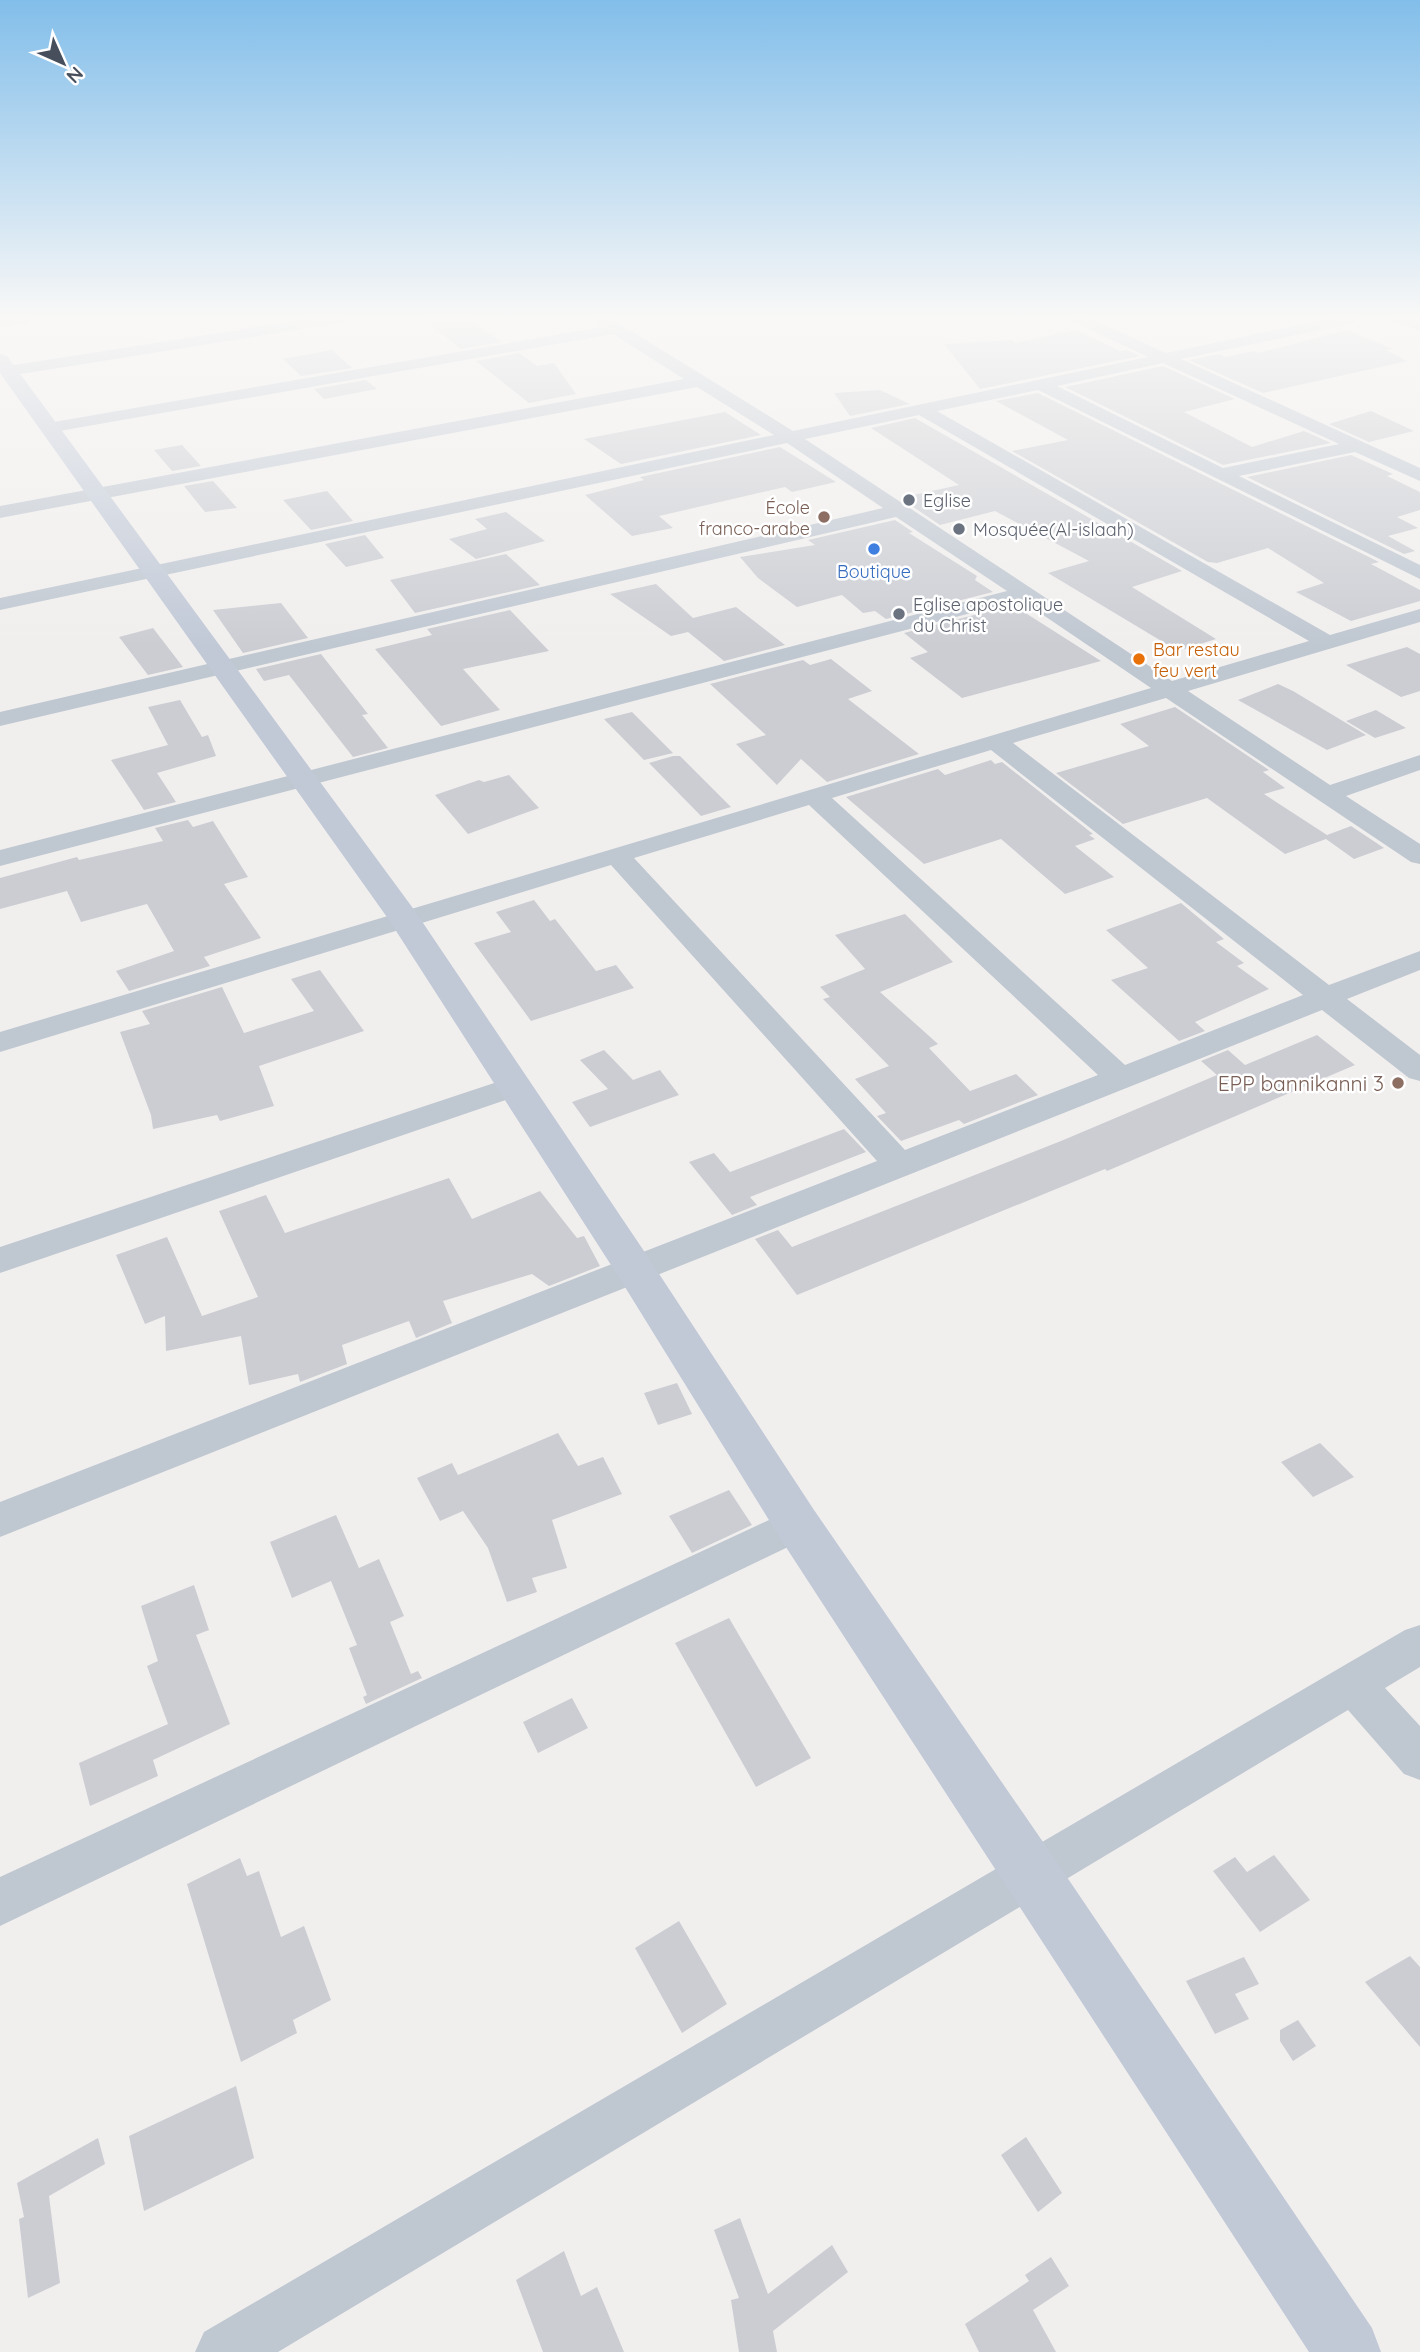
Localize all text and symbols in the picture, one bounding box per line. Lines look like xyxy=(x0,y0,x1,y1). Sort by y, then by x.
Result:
north arrow xyxy=(28,28,98,98)
text: N xyxy=(62,62,88,88)
place label: Eglise xyxy=(923,489,971,512)
marker: Eglise xyxy=(901,492,917,508)
place label: École franco-arabe xyxy=(699,496,810,540)
marker: École franco-arabe xyxy=(816,509,832,525)
place label: Mosquée(Al-islaah) xyxy=(973,518,1134,541)
marker: Mosquée(Al-islaah) xyxy=(951,521,967,537)
marker: Boutique xyxy=(866,541,882,557)
place label: Boutique xyxy=(837,560,911,583)
place label: Eglise apostolique du Christ xyxy=(913,593,1063,637)
marker: Eglise apostolique du Christ xyxy=(891,606,907,622)
place label: Bar restau feu vert xyxy=(1153,638,1240,682)
marker: Bar restau feu vert xyxy=(1131,651,1147,667)
place label: EPP bannikanni 3 xyxy=(1218,1070,1384,1096)
marker: EPP bannikanni 3 xyxy=(1390,1075,1406,1091)

